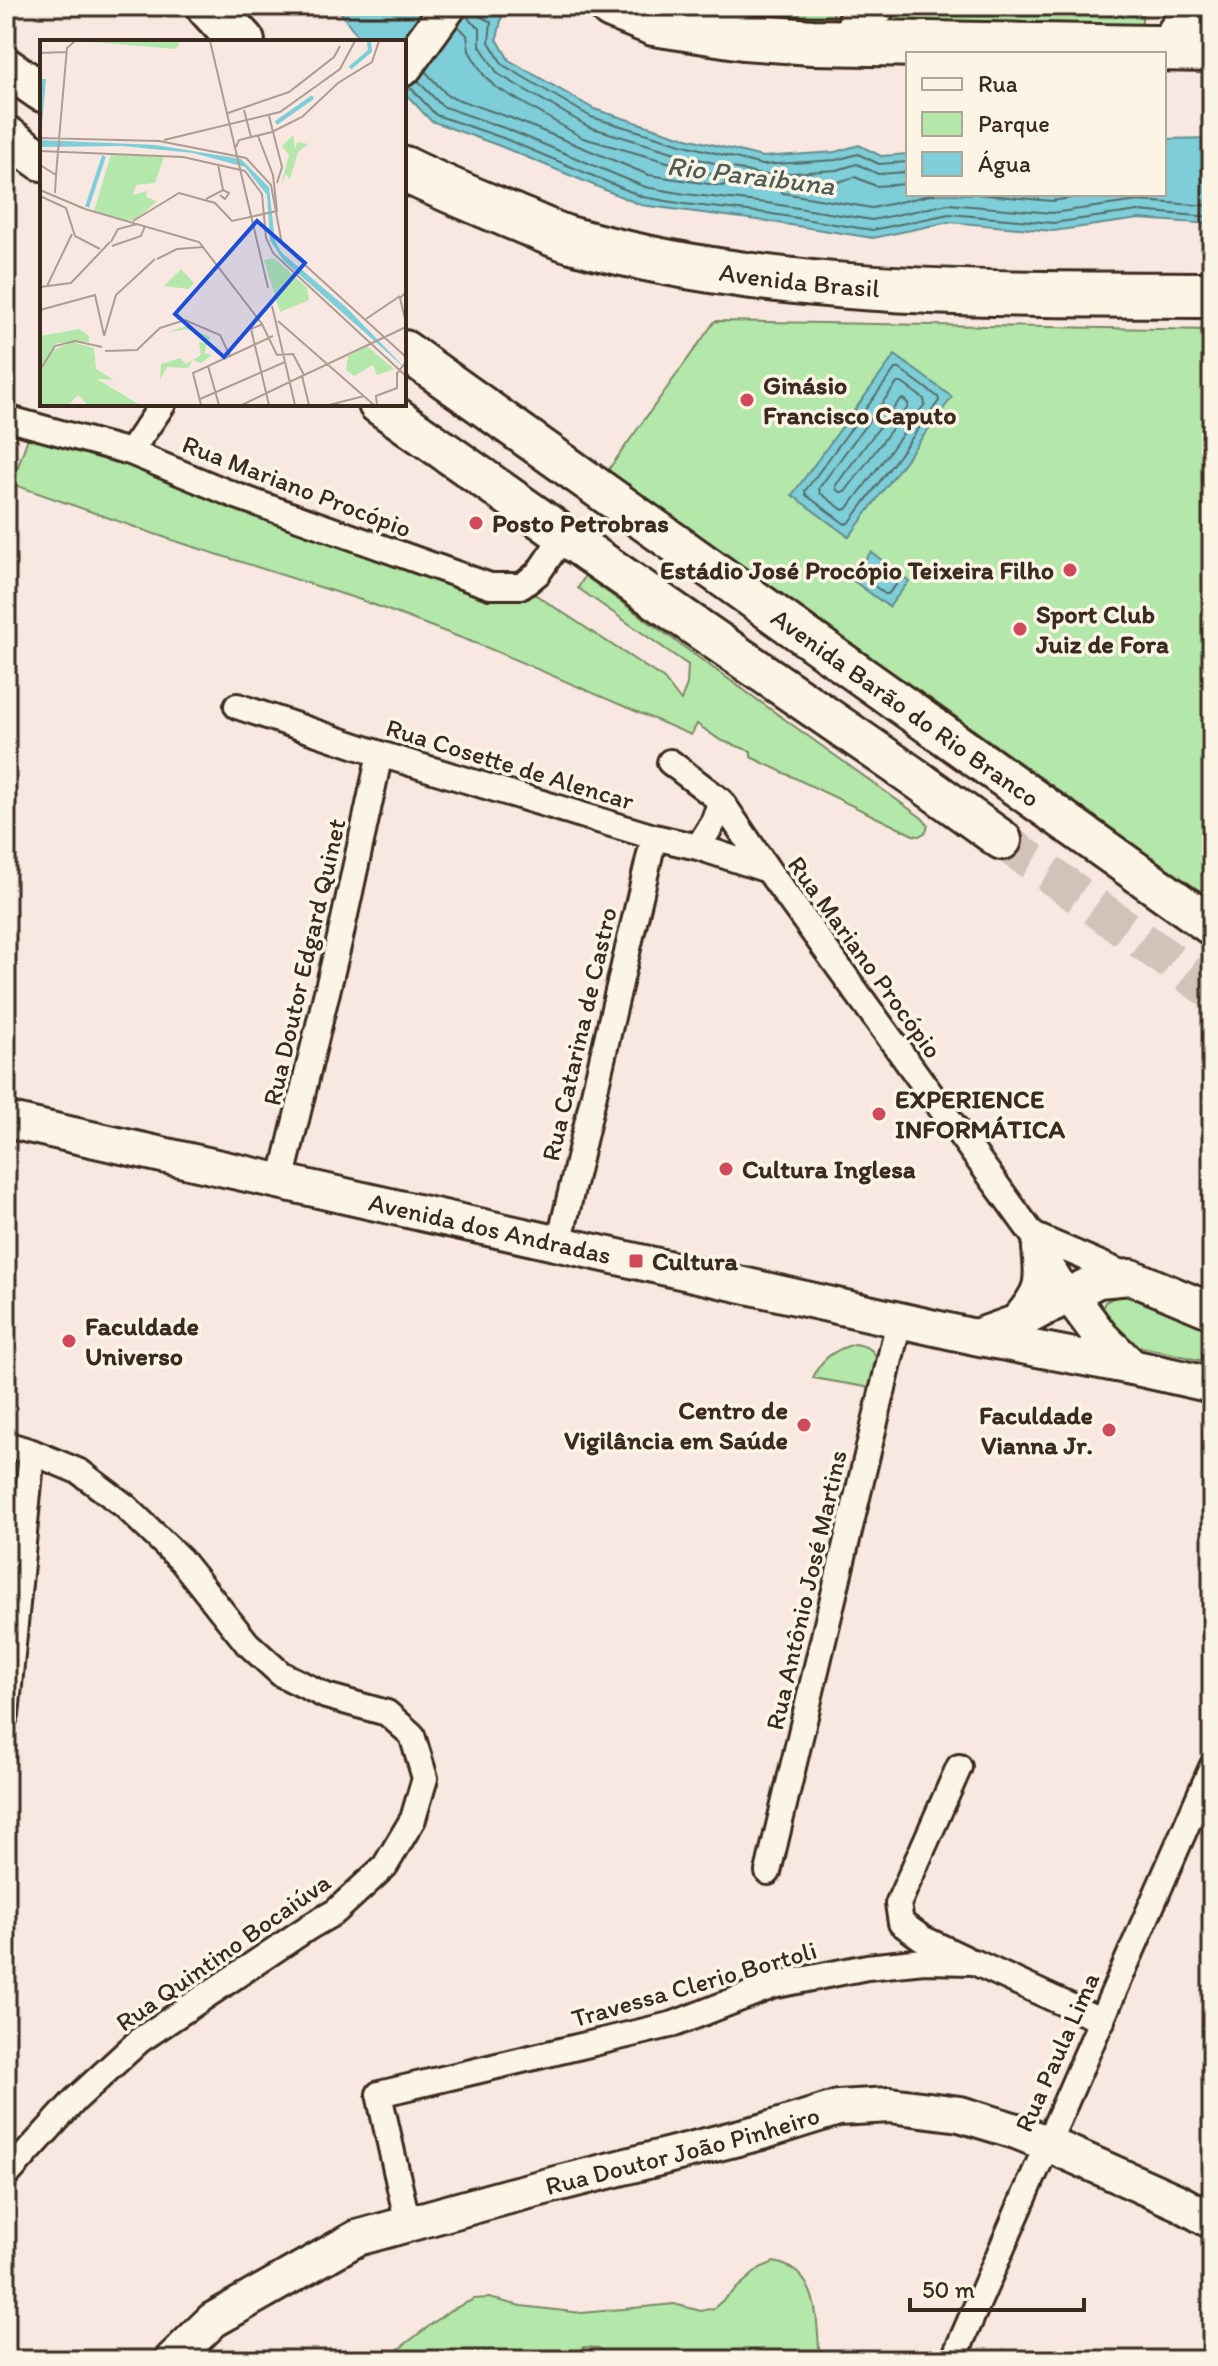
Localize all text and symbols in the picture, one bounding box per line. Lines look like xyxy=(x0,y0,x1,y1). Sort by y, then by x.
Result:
inset map xyxy=(40,40,406,406)
legend xyxy=(906,52,1166,196)
text: Rua xyxy=(978,69,1018,98)
text: Parque xyxy=(978,109,1050,138)
water label: Rio Paraibuna xyxy=(665,148,837,202)
text: Água xyxy=(978,149,1031,178)
street label: Avenida Brasil xyxy=(717,256,881,304)
place label: Ginásio Francisco Caputo xyxy=(763,369,956,431)
marker: Ginásio Francisco Caputo xyxy=(738,391,756,409)
street label: Rua Mariano Procópio xyxy=(178,428,416,544)
place label: Posto Petrobras xyxy=(492,507,669,539)
marker: Posto Petrobras xyxy=(467,514,485,532)
place label: Estádio José Procópio Teixeira Filho xyxy=(660,554,1054,586)
marker: Estádio José Procópio Teixeira Filho xyxy=(1061,561,1079,579)
place label: Sport Club Juiz de Fora xyxy=(1035,598,1169,660)
street label: Avenida Barão do Rio Branco xyxy=(765,601,1046,814)
marker: Sport Club Juiz de Fora xyxy=(1011,620,1029,638)
street label: Rua Cosette de Alencar xyxy=(382,711,639,817)
street label: Rua Doutor Edgard Quinet xyxy=(255,815,353,1109)
street label: Rua Mariano Procópio xyxy=(781,849,949,1065)
street label: Rua Catarina de Castro xyxy=(534,904,624,1164)
place label: EXPERIENCE INFORMÁTICA xyxy=(895,1083,1066,1145)
marker: EXPERIENCE INFORMÁTICA xyxy=(870,1105,888,1123)
place label: Cultura Inglesa xyxy=(742,1153,916,1185)
marker: Cultura Inglesa xyxy=(717,1160,735,1178)
street label: Avenida dos Andradas xyxy=(366,1186,614,1271)
place label: Cultura xyxy=(652,1245,738,1277)
marker: Cultura xyxy=(627,1252,645,1270)
place label: Faculdade Universo xyxy=(85,1310,199,1372)
marker: Faculdade Universo xyxy=(60,1332,78,1350)
place label: Centro de Vigilância em Saúde xyxy=(564,1394,788,1456)
place label: Faculdade Vianna Jr. xyxy=(979,1399,1093,1461)
marker: Centro de Vigilância em Saúde xyxy=(795,1416,813,1434)
marker: Faculdade Vianna Jr. xyxy=(1100,1421,1118,1439)
street label: Rua Antônio José Martins xyxy=(758,1447,854,1733)
street label: Rua Quintino Bocaiúva xyxy=(109,1865,337,2038)
street label: Travessa Clerio Bortoli xyxy=(568,1934,820,2034)
street label: Rua Paula Lima xyxy=(1007,1967,1107,2137)
street label: Rua Doutor João Pinheiro xyxy=(542,2099,824,2202)
scale bar xyxy=(910,2262,1084,2312)
text: 50 m xyxy=(922,2275,975,2304)

